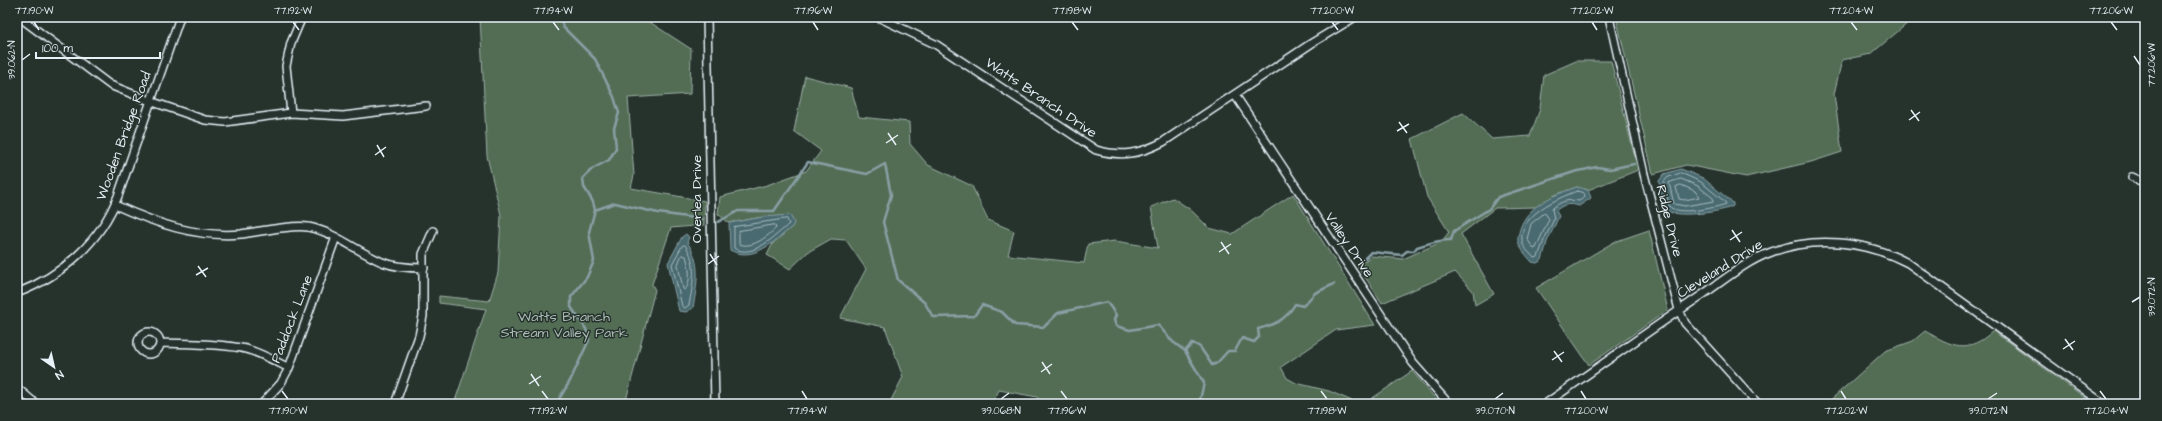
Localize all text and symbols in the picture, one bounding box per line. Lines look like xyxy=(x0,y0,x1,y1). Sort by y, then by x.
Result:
text: 77.190°W xyxy=(15,4,54,18)
text: 77.192°W xyxy=(274,4,313,18)
text: 77.194°W xyxy=(533,4,573,18)
text: 77.196°W xyxy=(794,4,833,18)
text: 77.198°W xyxy=(1053,4,1092,18)
text: 77.200°W xyxy=(1310,4,1354,18)
text: 77.202°W xyxy=(1570,4,1614,18)
text: 77.204°W xyxy=(1829,4,1874,18)
text: 77.206°W xyxy=(2089,4,2133,18)
scale bar xyxy=(36,34,160,60)
text: 100 m xyxy=(42,40,73,57)
text: 39.062°N xyxy=(5,41,19,79)
text: 77.206°W xyxy=(2145,43,2159,87)
street label: Watts Branch Drive xyxy=(981,53,1101,143)
street label: Wooden Bridge Road xyxy=(91,69,157,203)
street label: Overlea Drive xyxy=(687,154,707,243)
street label: Ridge Drive xyxy=(1650,183,1688,259)
street label: Valley Drive xyxy=(1320,208,1378,282)
street label: Cleveland Drive xyxy=(1673,234,1767,303)
street label: Paddock Lane xyxy=(266,272,318,366)
text: 39.072°N xyxy=(2145,278,2159,316)
park label: Watts Branch Stream Valley Park xyxy=(500,307,628,343)
north arrow xyxy=(34,347,74,387)
text: N xyxy=(52,367,66,383)
text: 77.190°W xyxy=(269,404,308,418)
text: 77.192°W xyxy=(529,404,568,418)
text: 77.194°W xyxy=(787,404,827,418)
text: 39.068°N xyxy=(981,404,1021,418)
text: 77.196°W xyxy=(1048,404,1087,418)
text: 77.198°W xyxy=(1308,404,1347,418)
text: 39.070°N xyxy=(1475,404,1515,418)
text: 77.200°W xyxy=(1564,404,1608,418)
text: 77.202°W xyxy=(1824,404,1868,418)
text: 39.072°N xyxy=(1969,404,2007,418)
text: 77.204°W xyxy=(2084,404,2129,418)

